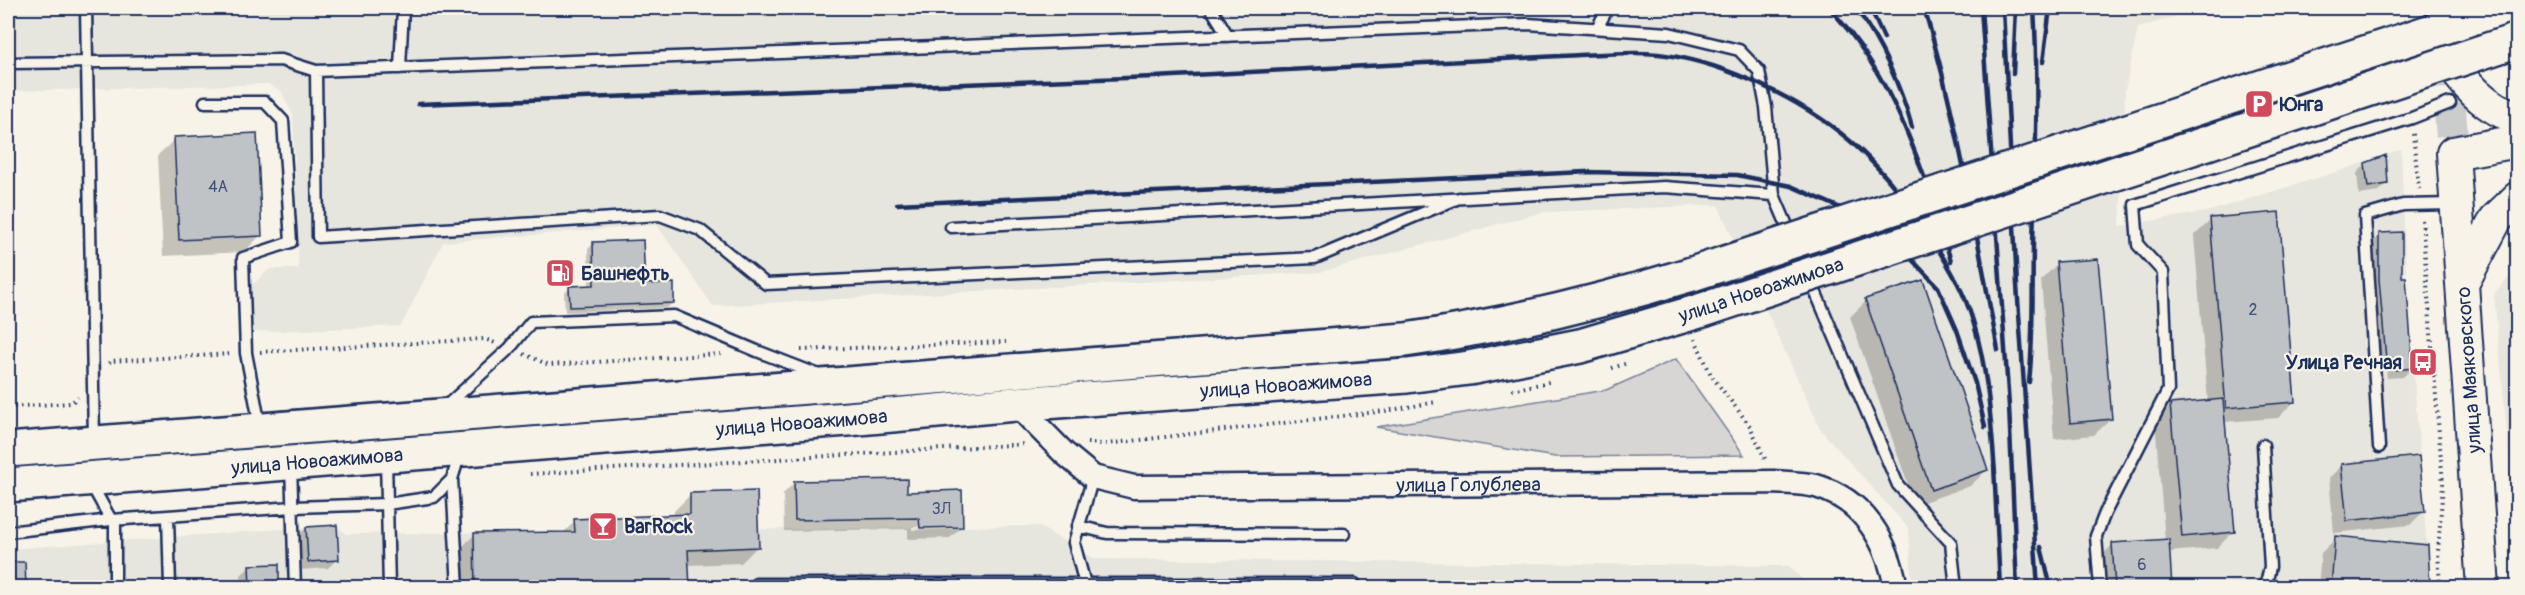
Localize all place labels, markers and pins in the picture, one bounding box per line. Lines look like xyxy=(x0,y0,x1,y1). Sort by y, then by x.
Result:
parking icon: Юнга xyxy=(2243,88,2275,120)
place label: Юнга xyxy=(2279,92,2323,117)
fuel station icon: Башнефть xyxy=(544,257,576,289)
place label: Башнефть xyxy=(581,261,670,286)
bus stop icon: Улица Речная xyxy=(2407,346,2439,378)
place label: Улица Речная xyxy=(2286,350,2402,375)
bar icon: BarRock xyxy=(587,510,619,542)
place label: BarRock xyxy=(624,514,693,539)

